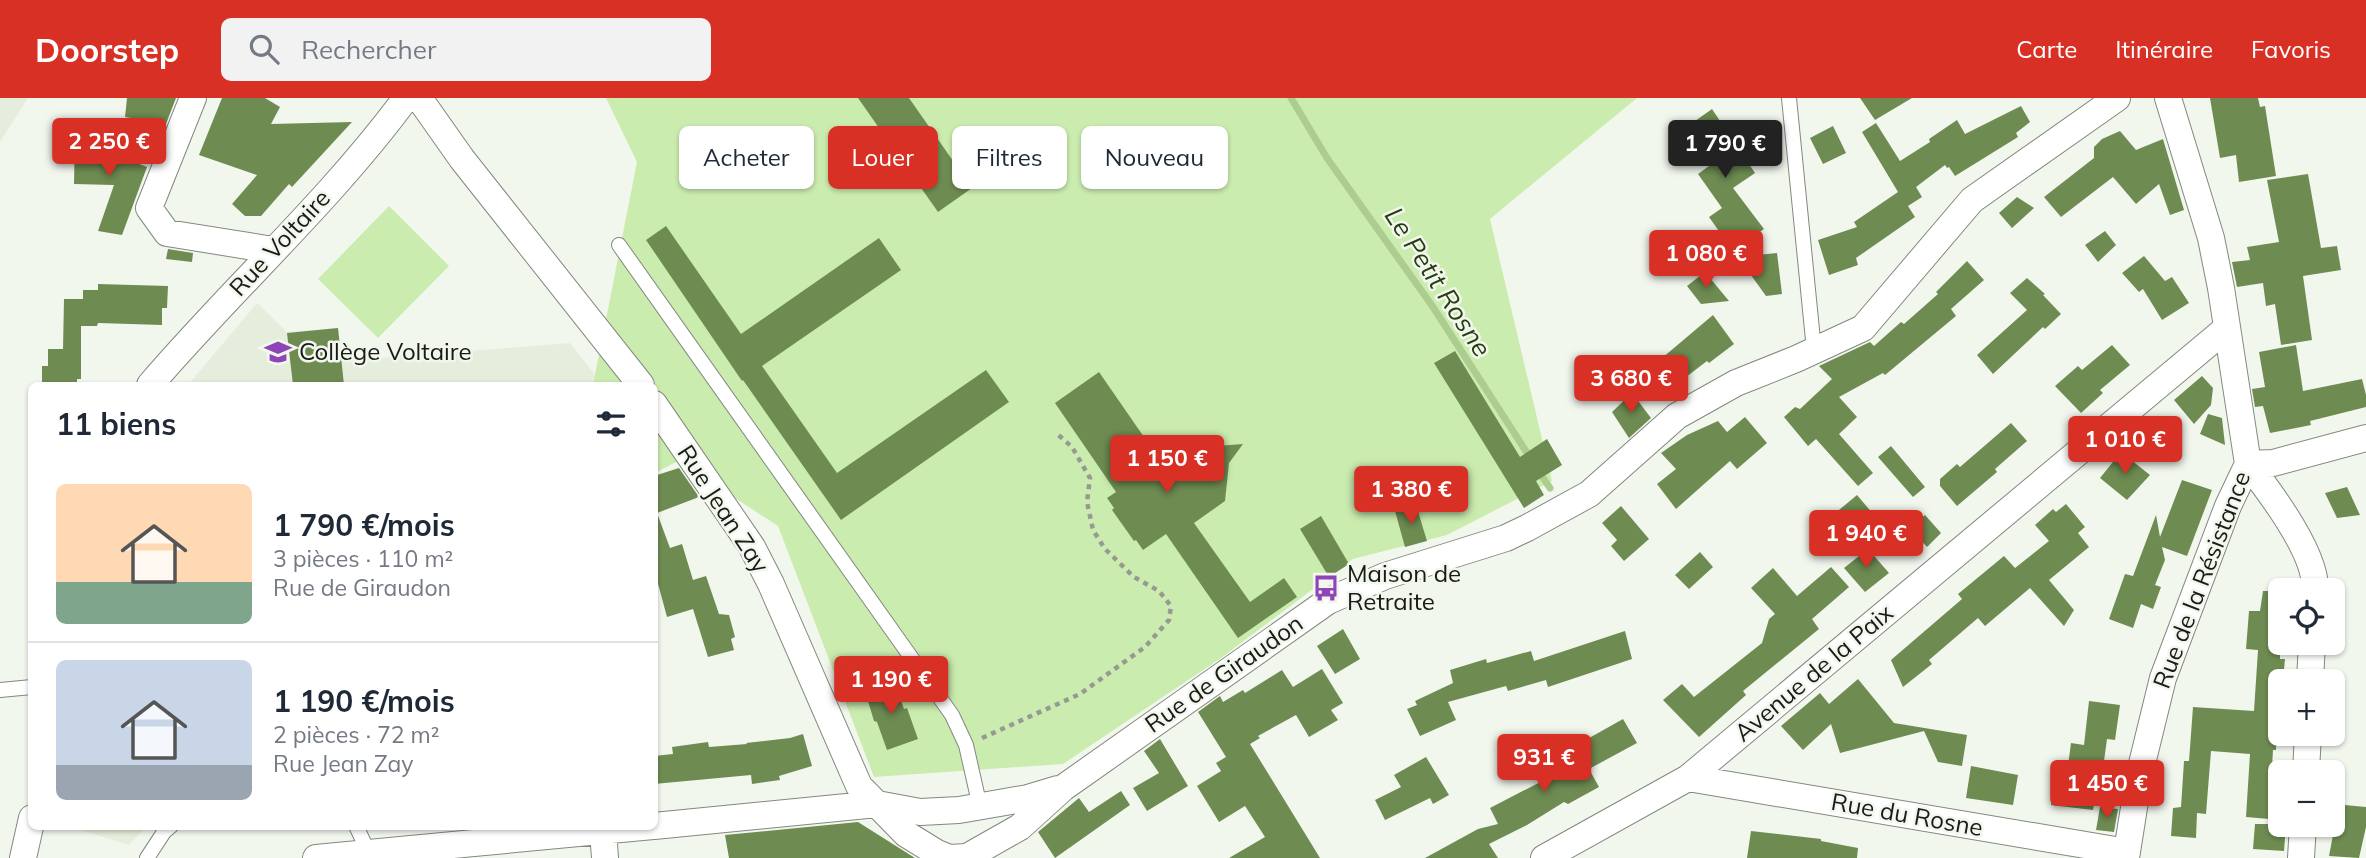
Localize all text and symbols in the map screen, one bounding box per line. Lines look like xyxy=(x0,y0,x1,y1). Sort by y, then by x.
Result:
search box xyxy=(221,18,711,81)
text: Doorstep xyxy=(35,29,179,70)
icon: search xyxy=(245,30,283,68)
text: Rechercher xyxy=(301,33,436,66)
text: Carte xyxy=(2016,34,2077,64)
text: Itinéraire xyxy=(2115,34,2213,64)
text: Favoris xyxy=(2251,34,2331,64)
pin: 2 250 € xyxy=(44,118,174,178)
pin: 1 790 € xyxy=(1660,120,1790,180)
text: 2 250 € xyxy=(68,126,150,155)
chip: Acheter xyxy=(679,126,814,189)
chip: Louer xyxy=(828,126,938,189)
chip: Filtres xyxy=(952,126,1067,189)
chip: Nouveau xyxy=(1081,126,1228,189)
text: 1 790 € xyxy=(1684,128,1766,157)
street label: Rue Voltaire xyxy=(222,183,336,302)
water label: Le Petit Rosne xyxy=(1378,201,1499,363)
pin: 1 080 € xyxy=(1641,230,1771,290)
text: 1 080 € xyxy=(1665,238,1747,267)
place label: Collège Voltaire xyxy=(299,336,471,366)
school or university icon: Collège Voltaire xyxy=(263,337,293,367)
pin: 3 680 € xyxy=(1566,356,1696,415)
text: 3 680 € xyxy=(1590,363,1672,392)
text: 11 biens xyxy=(56,405,176,443)
icon: filters xyxy=(592,405,630,443)
pin: 1 010 € xyxy=(2060,416,2190,476)
text: 1 010 € xyxy=(2084,424,2166,453)
pin: 1 150 € xyxy=(1102,436,1232,495)
street label: Rue Jean Zay xyxy=(671,439,776,578)
text: 1 150 € xyxy=(1126,443,1208,472)
pin: 1 380 € xyxy=(1346,466,1476,526)
street label: Rue de la Résistance xyxy=(2146,467,2256,692)
text: 1 380 € xyxy=(1370,474,1452,503)
text: 1 790 €/mois xyxy=(273,506,455,544)
pin: 1 940 € xyxy=(1801,510,1931,570)
icon: home xyxy=(112,512,196,596)
text: 1 940 € xyxy=(1825,518,1907,547)
text: 3 pièces · 110 m² xyxy=(273,544,453,573)
place label: Maison de Retraite xyxy=(1347,558,1461,616)
text: Rue de Giraudon xyxy=(273,573,451,602)
bus stop icon: Maison de Retraite xyxy=(1311,573,1341,603)
map controls xyxy=(2268,578,2345,837)
button: locate xyxy=(2268,578,2345,655)
street label: Avenue de la Paix xyxy=(1728,597,1899,747)
street label: Rue de Giraudon xyxy=(1139,608,1308,739)
pin: 1 190 € xyxy=(826,656,956,716)
text: 1 190 € xyxy=(850,664,932,693)
button: + xyxy=(2268,669,2345,746)
text: 1 190 €/mois xyxy=(273,682,455,720)
icon: home xyxy=(112,688,196,772)
text: 2 pièces · 72 m² xyxy=(273,720,440,749)
pin: 931 € xyxy=(1495,734,1593,794)
text: 931 € xyxy=(1513,742,1575,771)
text: Rue Jean Zay xyxy=(273,749,413,778)
pin: 1 450 € xyxy=(2042,760,2172,820)
button: − xyxy=(2268,760,2345,837)
text: 1 450 € xyxy=(2066,768,2148,797)
street label: Rue du Rosne xyxy=(1829,786,1985,842)

